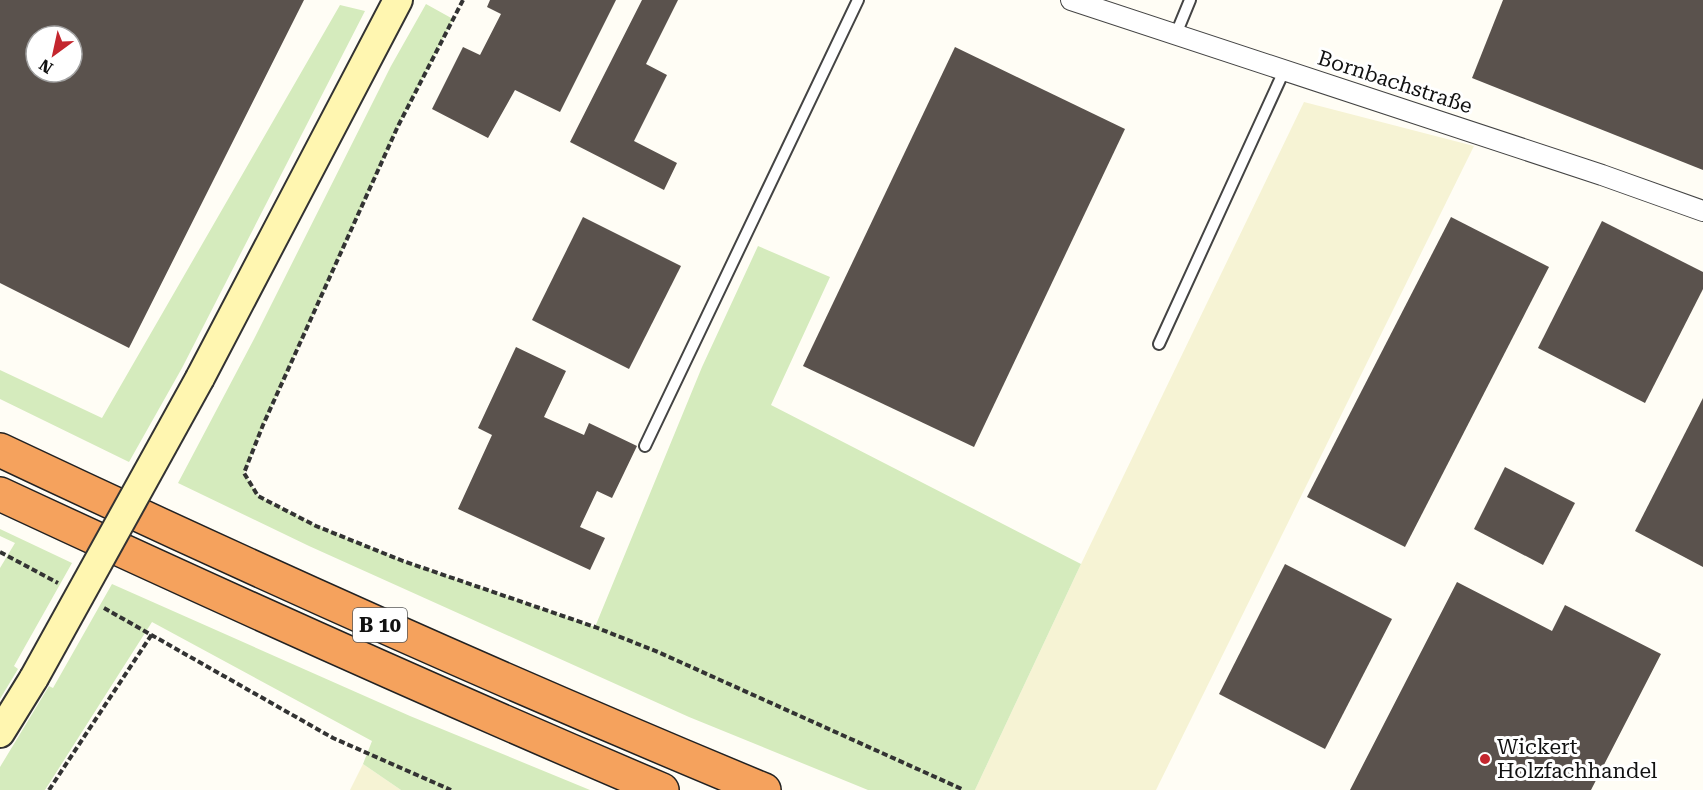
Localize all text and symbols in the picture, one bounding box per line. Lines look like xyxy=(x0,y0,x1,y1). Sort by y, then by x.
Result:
north arrow xyxy=(24,24,84,84)
street label: Bornbachstraße xyxy=(1315,46,1475,118)
text: N xyxy=(36,55,56,77)
road number: B 10 xyxy=(353,608,407,642)
place label: Wickert Holzfachhandel xyxy=(1497,735,1658,783)
marker: Wickert Holzfachhandel xyxy=(1478,752,1492,766)

